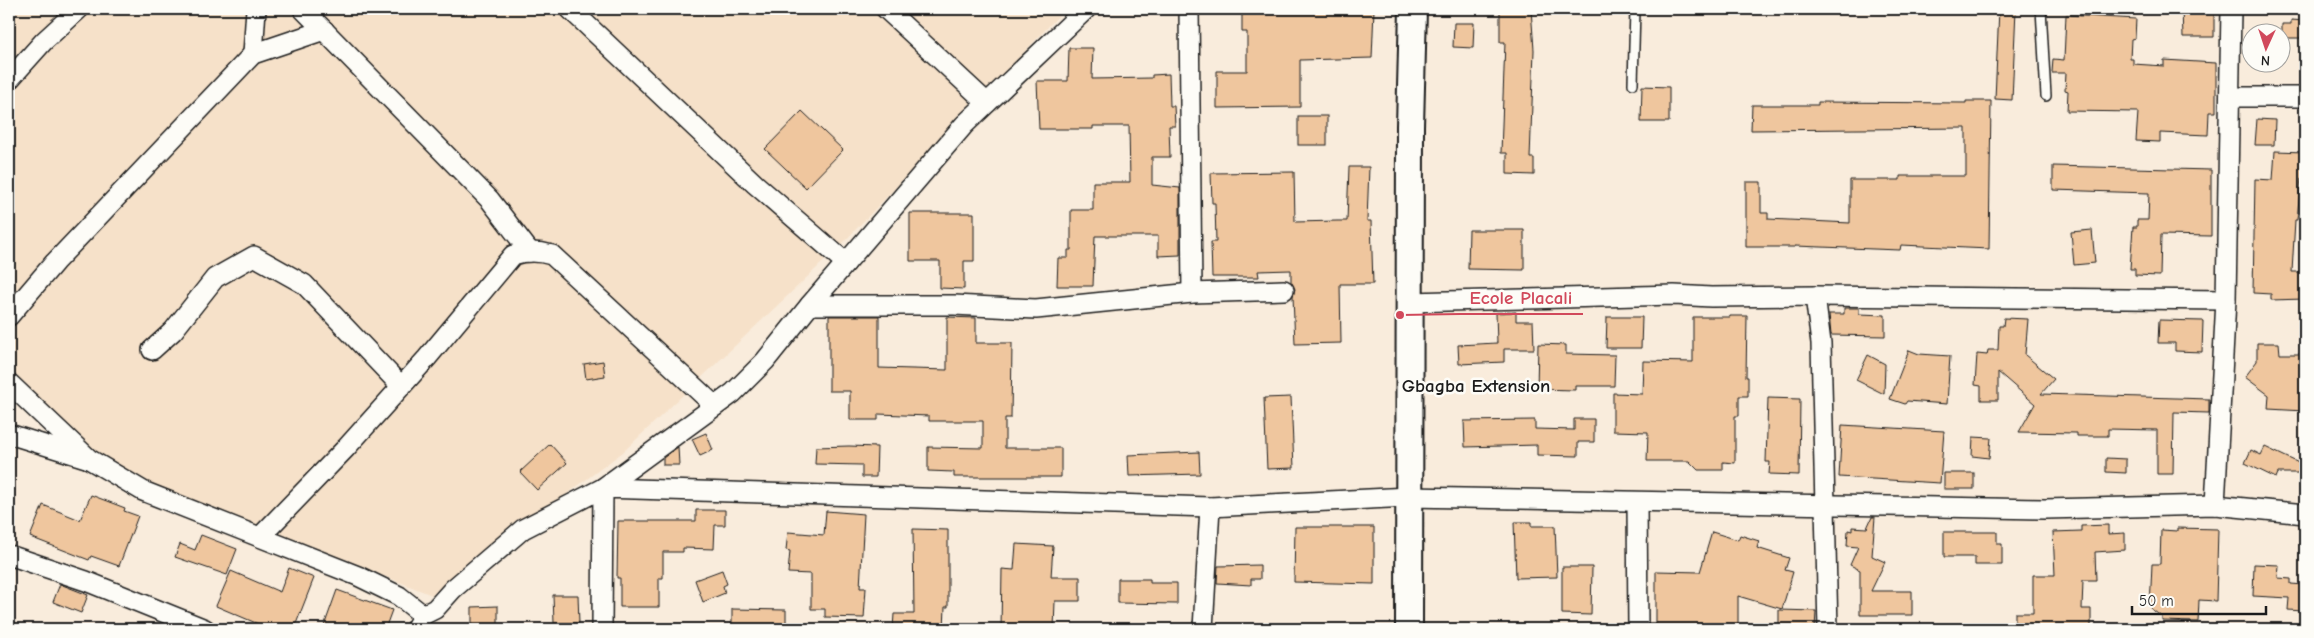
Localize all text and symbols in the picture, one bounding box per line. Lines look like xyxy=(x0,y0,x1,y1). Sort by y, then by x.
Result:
north arrow xyxy=(2242,22,2292,72)
text: N xyxy=(2260,52,2270,69)
callout: Ecole Placali xyxy=(1460,280,1583,314)
text: Ecole Placali xyxy=(1470,287,1572,309)
district label: Gbagba Extension xyxy=(1402,375,1550,397)
scale bar xyxy=(2132,583,2265,615)
text: 50 m xyxy=(2139,592,2174,610)

